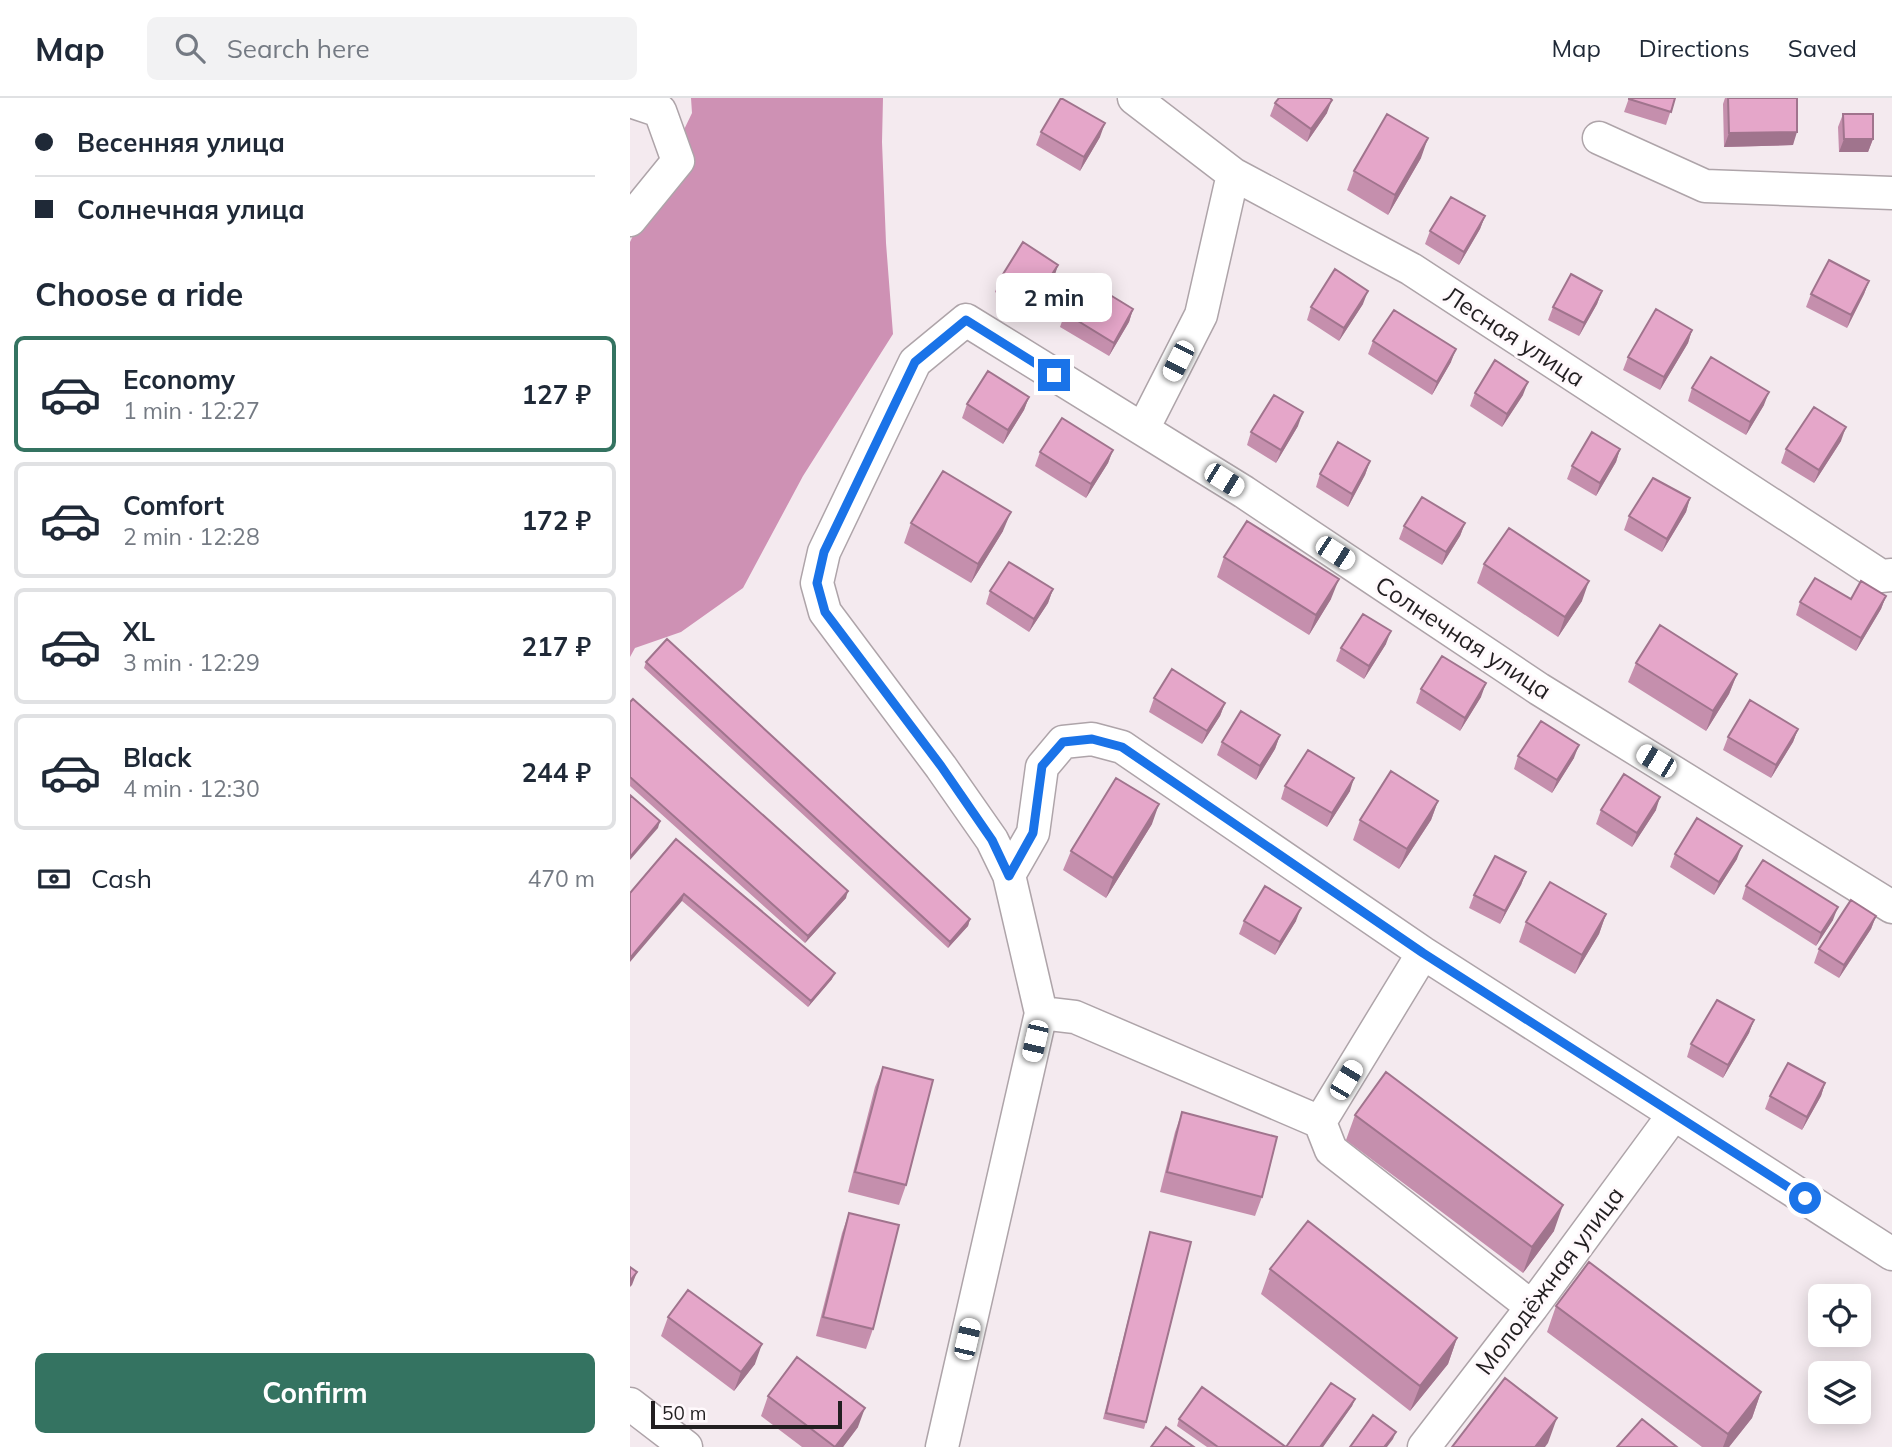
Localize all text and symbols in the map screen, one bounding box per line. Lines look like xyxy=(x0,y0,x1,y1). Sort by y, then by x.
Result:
search box xyxy=(147,17,637,80)
text: Map xyxy=(35,28,105,69)
icon: search xyxy=(171,29,209,67)
text: Search here xyxy=(227,32,370,65)
text: Map xyxy=(1551,33,1601,63)
text: Directions xyxy=(1639,33,1750,63)
text: Saved xyxy=(1788,33,1857,63)
text: Весенняя улица xyxy=(77,126,285,159)
text: Солнечная улица xyxy=(77,193,305,226)
text: Choose a ride xyxy=(35,274,243,314)
callout: 2 min xyxy=(996,274,1112,322)
street label: Лесная улица xyxy=(1438,279,1591,393)
text: 2 min xyxy=(1024,283,1084,312)
car xyxy=(1160,338,1197,384)
route end xyxy=(1038,359,1070,391)
icon: car xyxy=(39,363,102,426)
text: Economy xyxy=(123,363,235,396)
text: 127 ₽ xyxy=(521,378,591,411)
text: 1 min · 12:27 xyxy=(123,396,260,425)
car xyxy=(1201,460,1248,500)
icon: car xyxy=(39,489,102,552)
text: Comfort xyxy=(123,489,224,522)
text: 172 ₽ xyxy=(521,504,591,537)
text: 2 min · 12:28 xyxy=(123,522,260,551)
car xyxy=(1312,533,1359,573)
street label: Солнечная улица xyxy=(1370,569,1557,705)
icon: car xyxy=(39,615,102,678)
text: XL xyxy=(123,615,155,648)
text: 217 ₽ xyxy=(521,630,591,663)
text: 3 min · 12:29 xyxy=(123,648,260,677)
icon: car xyxy=(39,741,102,804)
text: Black xyxy=(123,741,191,774)
car xyxy=(1633,741,1680,781)
text: 244 ₽ xyxy=(521,756,591,789)
text: 4 min · 12:30 xyxy=(123,774,260,803)
icon: cash xyxy=(35,860,73,898)
text: Cash xyxy=(91,862,152,895)
text: 470 m xyxy=(527,864,595,893)
car xyxy=(1021,1018,1050,1064)
car xyxy=(1327,1057,1366,1103)
street label: Молодёжная улица xyxy=(1469,1180,1630,1380)
route start xyxy=(1789,1182,1821,1214)
map controls xyxy=(1808,1284,1871,1424)
button: locate xyxy=(1808,1284,1871,1347)
car xyxy=(953,1316,982,1362)
button: Confirm xyxy=(35,1353,595,1433)
button: layers xyxy=(1808,1361,1871,1424)
scale bar xyxy=(651,1398,842,1430)
text: 50 m xyxy=(662,1401,706,1425)

